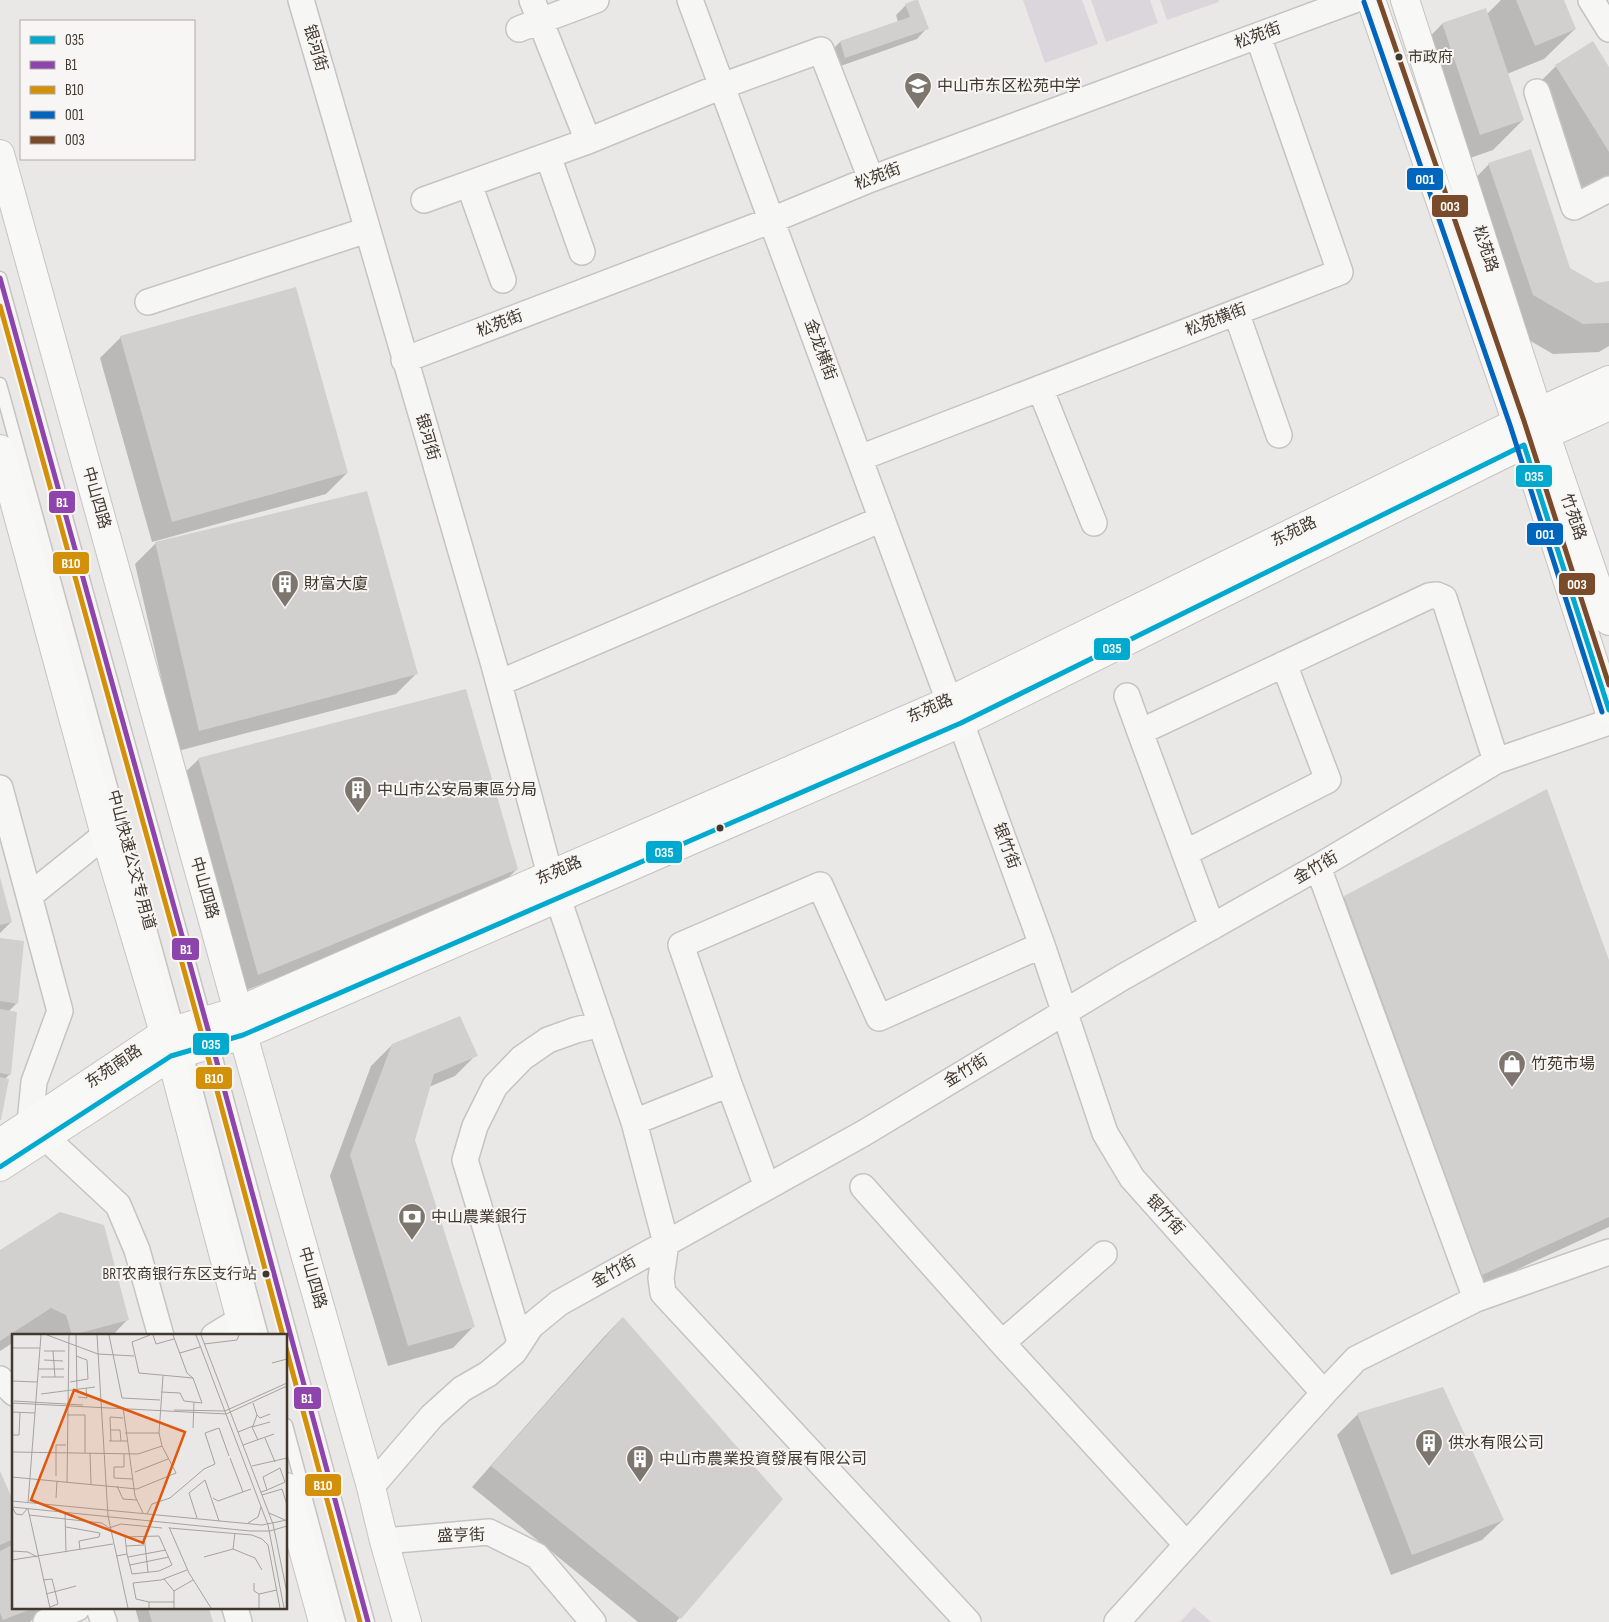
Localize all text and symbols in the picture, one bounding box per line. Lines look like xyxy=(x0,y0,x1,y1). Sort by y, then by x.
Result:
street label: 松苑街 xyxy=(1232,19,1284,53)
legend xyxy=(20,20,195,160)
street label: 银河街 xyxy=(299,22,331,74)
text: 035 xyxy=(65,31,84,50)
place label: 市政府 xyxy=(1408,48,1453,67)
marker: 市政府 xyxy=(1394,52,1404,62)
text: B1 xyxy=(65,56,78,75)
school or university icon: 中山市东区松苑中学 xyxy=(903,71,933,110)
place label: 中山市东区松苑中学 xyxy=(937,77,1081,96)
text: B10 xyxy=(65,81,84,100)
text: 001 xyxy=(65,106,84,125)
text: 003 xyxy=(65,131,85,150)
street label: 松苑街 xyxy=(852,160,904,194)
line badge: 001 xyxy=(1406,167,1444,191)
text: 001 xyxy=(1416,171,1435,188)
line badge: 003 xyxy=(1431,194,1469,218)
text: 003 xyxy=(1440,198,1460,215)
street label: 松苑路 xyxy=(1469,223,1501,275)
street label: 松苑横街 xyxy=(1183,300,1249,340)
street label: 松苑街 xyxy=(474,307,526,341)
street label: 金龙横街 xyxy=(800,317,840,383)
street label: 银河街 xyxy=(411,411,443,463)
line badge: 035 xyxy=(1515,464,1553,488)
street label: 中山四路 xyxy=(78,465,114,531)
text: 035 xyxy=(1524,468,1544,485)
line badge: B1 xyxy=(48,490,76,514)
street label: 竹苑路 xyxy=(1556,491,1590,543)
text: B1 xyxy=(56,494,69,511)
street label: 东苑路 xyxy=(1268,513,1320,551)
line badge: 001 xyxy=(1526,522,1564,546)
text: 001 xyxy=(1536,526,1555,543)
line badge: B10 xyxy=(52,551,90,575)
text: B10 xyxy=(62,555,81,572)
building icon: 財富大廈 xyxy=(270,569,300,608)
line badge: 003 xyxy=(1558,572,1596,596)
place label: 財富大廈 xyxy=(304,575,368,594)
text: 003 xyxy=(1567,576,1587,593)
line badge: 035 xyxy=(1093,637,1131,661)
text: 035 xyxy=(1102,640,1122,657)
street label: 东苑路 xyxy=(904,691,956,727)
building icon: 中山市公安局東區分局 xyxy=(343,775,373,814)
place label: 中山市公安局東區分局 xyxy=(377,781,537,800)
street label: 中山快速公交专用道 xyxy=(103,788,159,932)
street label: 银竹街 xyxy=(989,820,1023,872)
unlabelled marker xyxy=(715,823,725,833)
line badge: 035 xyxy=(645,840,683,864)
text: 035 xyxy=(654,844,674,861)
street label: 金竹街 xyxy=(1290,848,1342,888)
street label: 东苑路 xyxy=(533,853,585,889)
street label: 中山四路 xyxy=(186,855,222,921)
line badge: B1 xyxy=(171,937,200,961)
text: B1 xyxy=(180,941,193,958)
line badge: 035 xyxy=(192,1032,230,1056)
text: 035 xyxy=(201,1036,221,1053)
street label: 东苑南路 xyxy=(82,1041,146,1093)
shop icon: 竹苑市場 xyxy=(1497,1049,1527,1088)
street label: 金竹街 xyxy=(941,1050,991,1092)
place label: 竹苑市場 xyxy=(1531,1055,1595,1074)
line badge: B10 xyxy=(195,1066,233,1090)
text: B10 xyxy=(205,1070,224,1087)
street label: 银竹街 xyxy=(1142,1191,1188,1239)
bank icon: 中山農業銀行 xyxy=(397,1202,427,1241)
place label: 中山農業銀行 xyxy=(431,1208,527,1227)
street label: 中山四路 xyxy=(294,1245,330,1311)
street label: 金竹街 xyxy=(588,1252,640,1292)
place label: BRT农商银行东区支行站 xyxy=(103,1265,257,1284)
marker: BRT农商银行东区支行站 xyxy=(261,1269,271,1279)
inset map xyxy=(12,1334,288,1610)
line badge: B1 xyxy=(293,1386,322,1410)
text: B1 xyxy=(301,1390,314,1407)
building icon: 供水有限公司 xyxy=(1414,1428,1444,1467)
place label: 供水有限公司 xyxy=(1448,1434,1544,1453)
building icon: 中山市農業投資發展有限公司 xyxy=(625,1444,655,1483)
place label: 中山市農業投資發展有限公司 xyxy=(659,1450,867,1469)
line badge: B10 xyxy=(304,1473,342,1497)
text: B10 xyxy=(314,1477,333,1494)
street label: 盛亨街 xyxy=(437,1526,485,1546)

